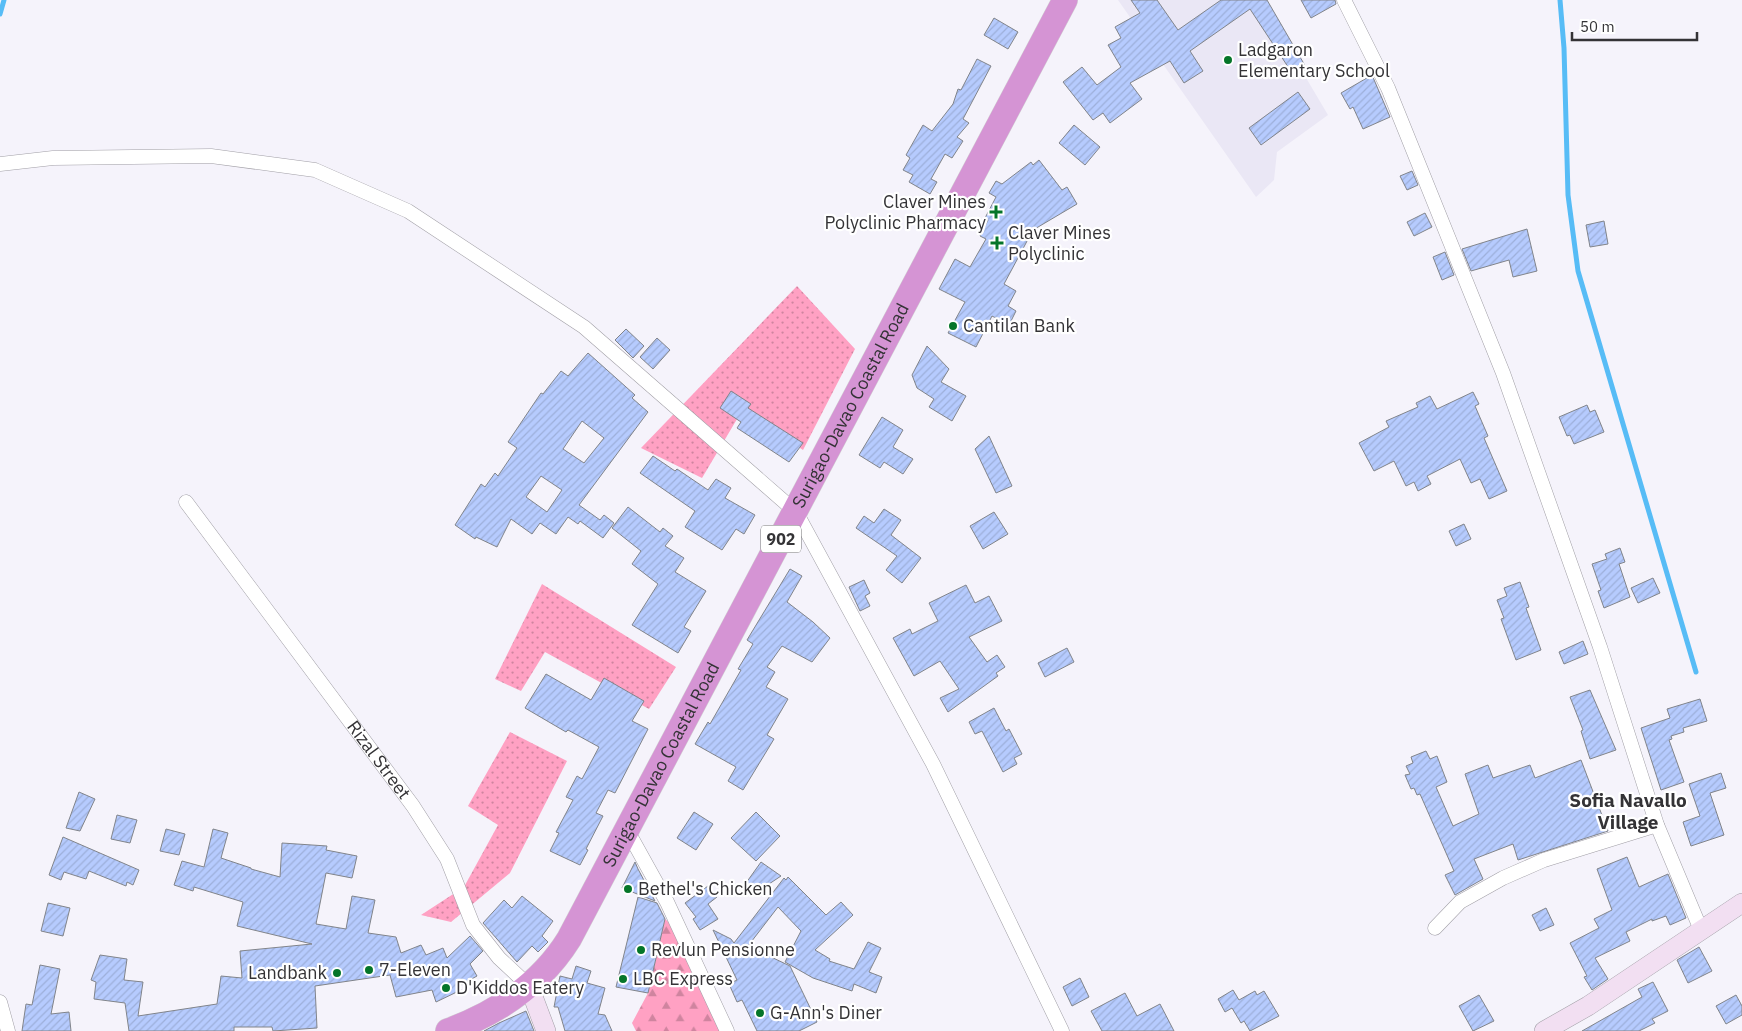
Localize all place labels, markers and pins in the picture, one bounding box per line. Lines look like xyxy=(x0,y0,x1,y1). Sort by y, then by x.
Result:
place label: Ladgaron Elementary School xyxy=(1238,38,1390,82)
marker: Ladgaron Elementary School xyxy=(1222,54,1234,66)
place label: Claver Mines Polyclinic Pharmacy xyxy=(825,190,986,234)
marker: Claver Mines Polyclinic Pharmacy xyxy=(990,206,1002,218)
place label: Claver Mines Polyclinic xyxy=(1008,221,1111,265)
marker: Claver Mines Polyclinic xyxy=(990,236,1004,250)
place label: Cantilan Bank xyxy=(963,314,1075,337)
marker: Cantilan Bank xyxy=(947,320,959,332)
place label: Bethel's Chicken xyxy=(638,877,773,900)
marker: Bethel's Chicken xyxy=(622,883,634,895)
place label: Revlun Pensionne xyxy=(651,938,795,961)
marker: Revlun Pensionne xyxy=(635,944,647,956)
place label: 7-Eleven xyxy=(379,958,451,981)
place label: Landbank xyxy=(248,961,328,984)
marker: 7-Eleven xyxy=(363,964,375,976)
marker: Landbank xyxy=(331,967,343,979)
place label: LBC Express xyxy=(633,967,733,990)
marker: LBC Express xyxy=(617,973,629,985)
place label: D'Kiddos Eatery xyxy=(456,976,584,999)
marker: D'Kiddos Eatery xyxy=(440,982,452,994)
place label: G-Ann's Diner xyxy=(770,1001,882,1024)
marker: G-Ann's Diner xyxy=(754,1007,766,1019)

